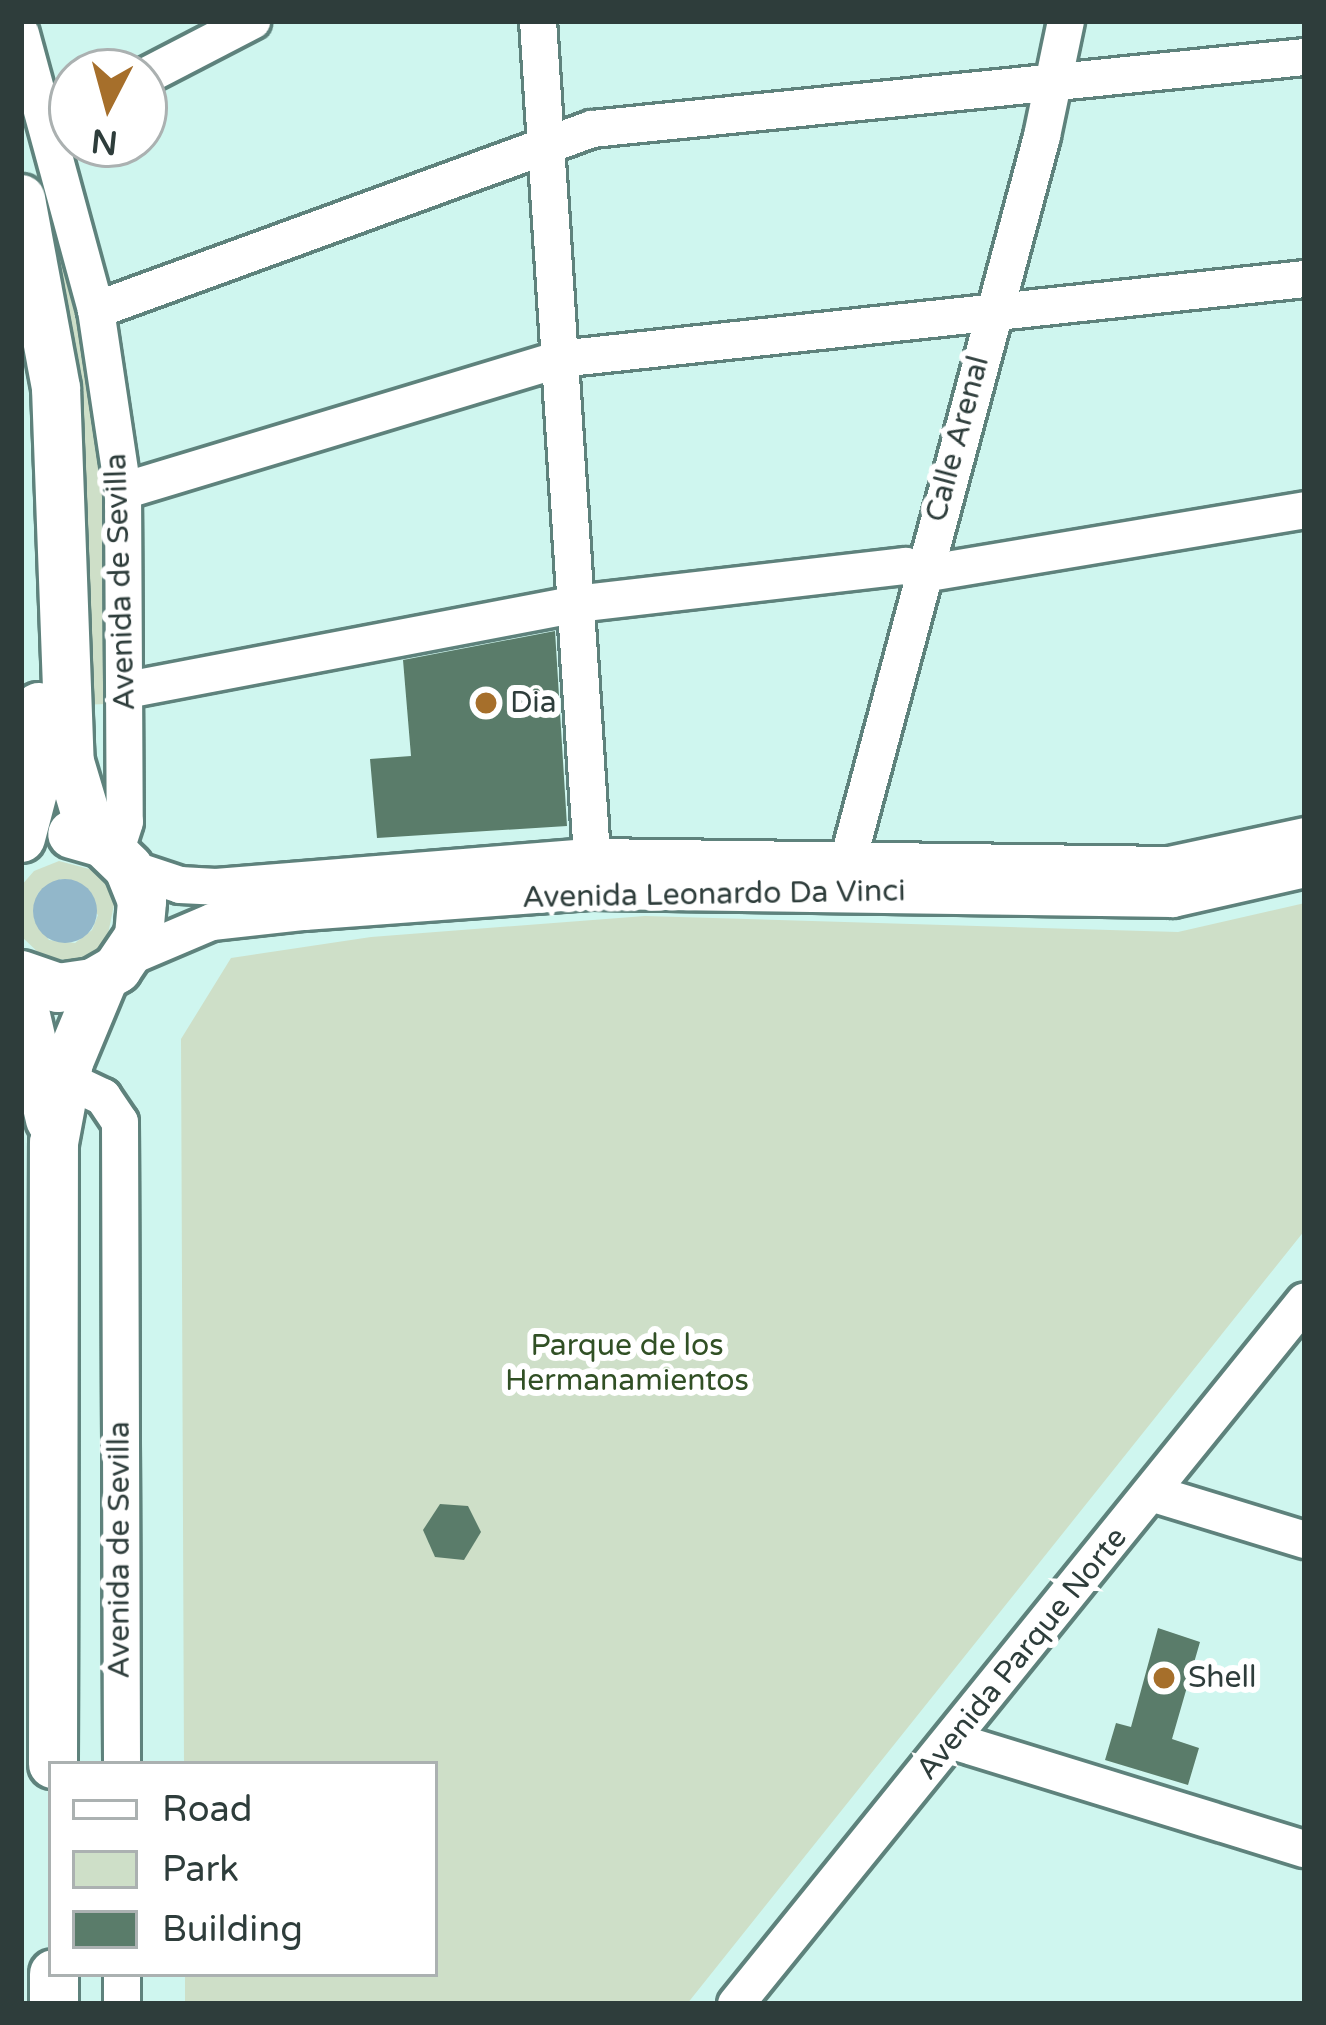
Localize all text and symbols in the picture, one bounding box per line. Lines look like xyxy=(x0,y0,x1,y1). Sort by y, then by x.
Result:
north arrow xyxy=(48,48,168,168)
text: N xyxy=(89,121,120,162)
street label: Calle Arenal xyxy=(919,352,997,526)
street label: Avenida de Sevilla xyxy=(99,453,143,711)
place label: Dia xyxy=(510,685,557,721)
marker: Dia xyxy=(473,690,499,716)
street label: Avenida Leonardo Da Vinci xyxy=(522,874,906,916)
park label: Parque de los Hermanamientos xyxy=(505,1328,749,1398)
street label: Avenida de Sevilla xyxy=(102,1421,138,1679)
street label: Avenida Parque Norte xyxy=(909,1521,1135,1787)
place label: Shell xyxy=(1188,1660,1256,1696)
marker: Shell xyxy=(1151,1665,1177,1691)
legend xyxy=(48,1761,438,1977)
text: Road xyxy=(162,1788,252,1831)
text: Park xyxy=(162,1848,239,1891)
text: Building xyxy=(162,1908,303,1951)

